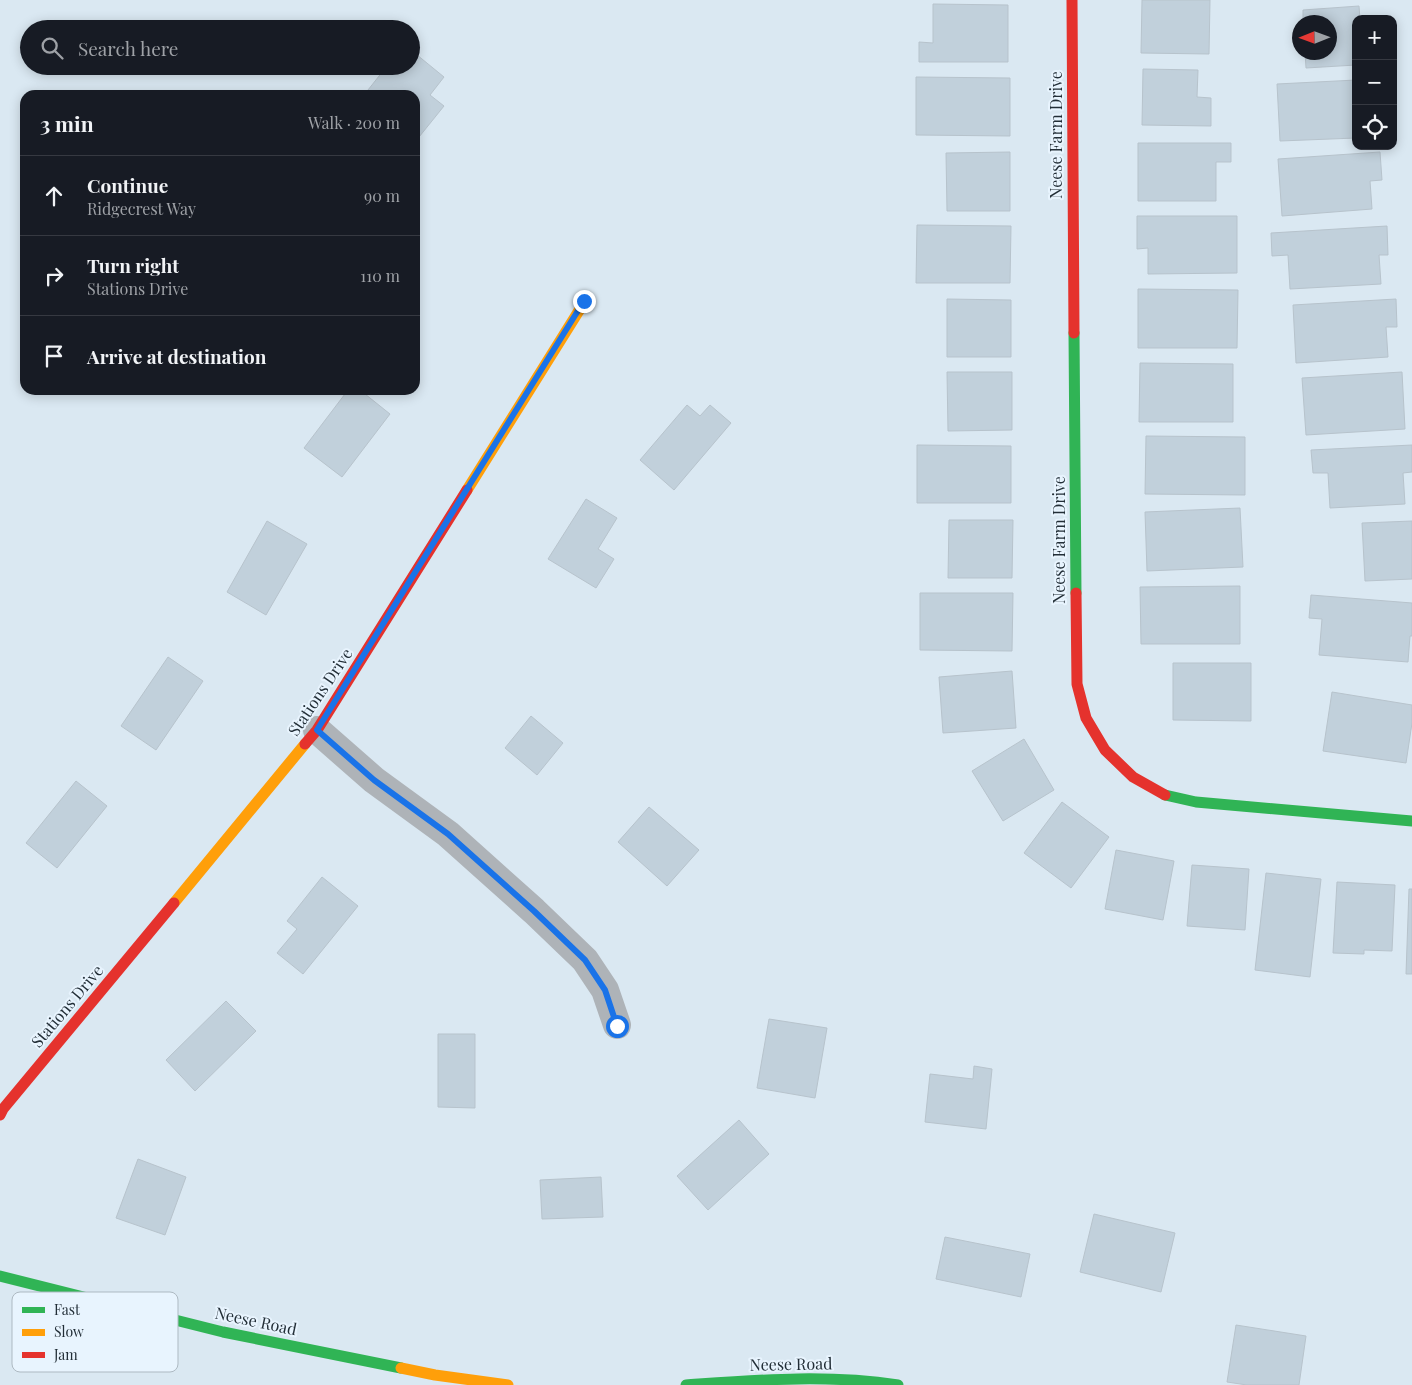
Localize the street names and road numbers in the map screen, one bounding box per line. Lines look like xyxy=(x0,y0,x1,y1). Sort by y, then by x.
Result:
street label: Neese Farm Drive xyxy=(1045,71,1066,199)
street label: Neese Farm Drive xyxy=(1048,476,1069,604)
street label: Stations Drive xyxy=(283,644,357,740)
street label: Stations Drive xyxy=(26,960,107,1051)
street label: Neese Road xyxy=(213,1302,299,1339)
street label: Neese Road xyxy=(749,1352,833,1375)

